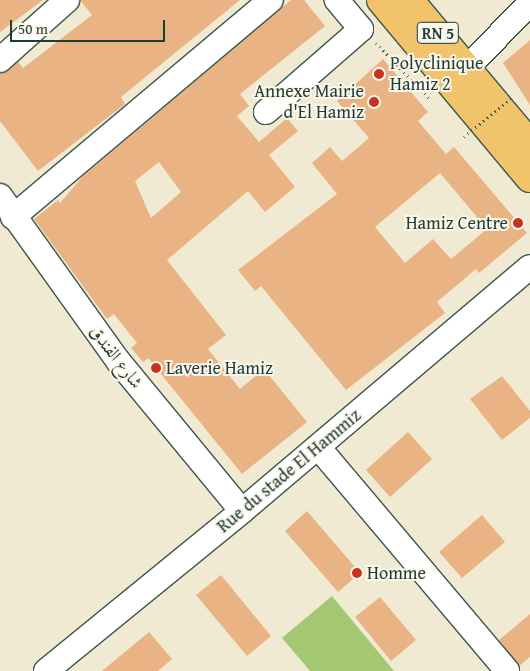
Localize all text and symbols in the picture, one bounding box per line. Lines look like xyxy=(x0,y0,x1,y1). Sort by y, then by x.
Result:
scale bar xyxy=(12,10,168,42)
text: 50 m xyxy=(18,18,48,39)
road number: RN 5 xyxy=(417,19,459,46)
place label: Polyclinique Hamiz 2 xyxy=(390,53,484,96)
marker: Polyclinique Hamiz 2 xyxy=(372,67,386,81)
place label: Annexe Mairie d'El Hamiz xyxy=(254,81,364,124)
marker: Annexe Mairie d'El Hamiz xyxy=(368,96,380,108)
place label: Hamiz Centre xyxy=(406,212,508,234)
marker: Hamiz Centre xyxy=(512,217,524,229)
street label: شارع الفندق xyxy=(85,321,147,393)
place label: Laverie Hamiz xyxy=(166,357,273,379)
marker: Laverie Hamiz xyxy=(150,362,162,374)
street label: Rue du stade El Hammiz xyxy=(213,405,365,537)
place label: Homme xyxy=(367,562,426,584)
marker: Homme xyxy=(351,567,363,579)

